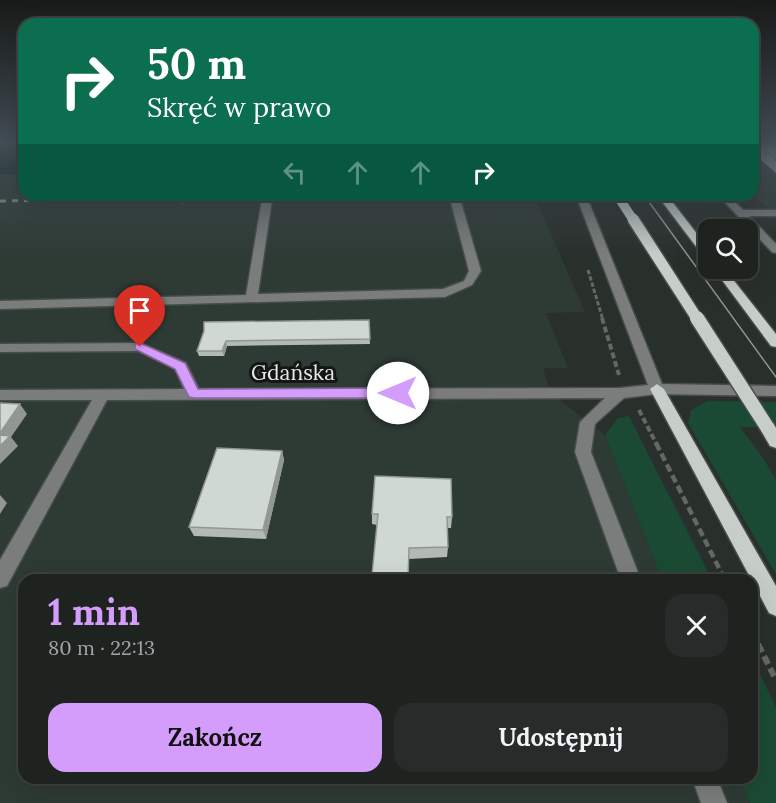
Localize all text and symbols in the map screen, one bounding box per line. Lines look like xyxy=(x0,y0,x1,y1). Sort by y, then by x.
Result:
text: 50 m xyxy=(147,37,246,91)
icon: right xyxy=(48,42,126,120)
text: Skręć w prawo xyxy=(147,90,331,124)
icon: left xyxy=(278,156,311,189)
icon: ahead xyxy=(341,156,374,189)
icon: ahead xyxy=(404,156,437,189)
icon: right xyxy=(467,156,500,189)
map controls xyxy=(698,219,758,279)
button: search xyxy=(698,219,758,279)
pin xyxy=(114,285,165,347)
icon: arrive xyxy=(123,294,156,327)
street label: Gdańska xyxy=(251,359,335,386)
position arrow xyxy=(366,361,430,425)
text: 1 min xyxy=(48,589,140,635)
button: close xyxy=(665,594,728,657)
text: 80 m · 22:13 xyxy=(48,635,155,660)
button: Zakończ xyxy=(48,703,382,772)
button: Udostępnij xyxy=(394,703,728,772)

